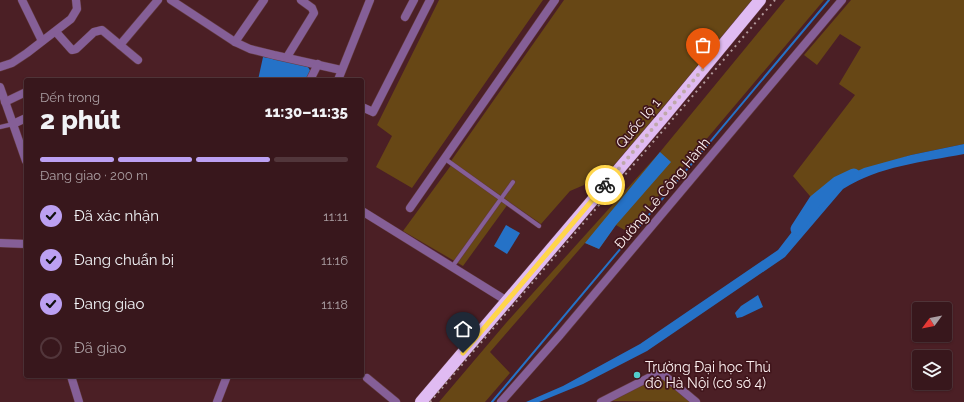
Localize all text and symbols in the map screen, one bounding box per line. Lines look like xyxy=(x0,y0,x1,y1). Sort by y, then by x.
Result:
pin xyxy=(686,28,720,69)
icon: bag xyxy=(692,34,714,56)
text: Đến trong xyxy=(40,90,100,105)
street label: Quốc lộ 1 xyxy=(613,95,663,151)
text: 11:30–11:35 xyxy=(265,103,348,121)
text: 2 phút xyxy=(40,105,120,135)
street label: Đường Lê Công Hành xyxy=(611,134,713,252)
courier xyxy=(585,165,625,205)
text: Đang giao · 200 m xyxy=(40,168,148,183)
icon: bike xyxy=(594,174,616,196)
icon: check xyxy=(40,205,62,227)
text: Đã xác nhận xyxy=(74,207,159,225)
text: 11:11 xyxy=(323,209,348,224)
icon: check xyxy=(40,249,62,271)
text: Đang chuẩn bị xyxy=(74,251,174,269)
text: 11:16 xyxy=(321,253,348,268)
icon: check xyxy=(40,293,62,315)
text: Đang giao xyxy=(74,295,144,313)
text: 11:18 xyxy=(321,297,348,312)
north arrow xyxy=(912,302,952,342)
map controls xyxy=(912,302,952,390)
pin xyxy=(446,312,480,353)
icon: home xyxy=(452,318,474,340)
text: Đã giao xyxy=(74,339,126,357)
button: layers xyxy=(912,350,952,390)
place label: Trường Đại học Thủ đô Hà Nội (cơ sở 4) xyxy=(645,359,771,391)
marker: Trường Đại học Thủ đô Hà Nội (cơ sở 4) xyxy=(632,370,642,380)

